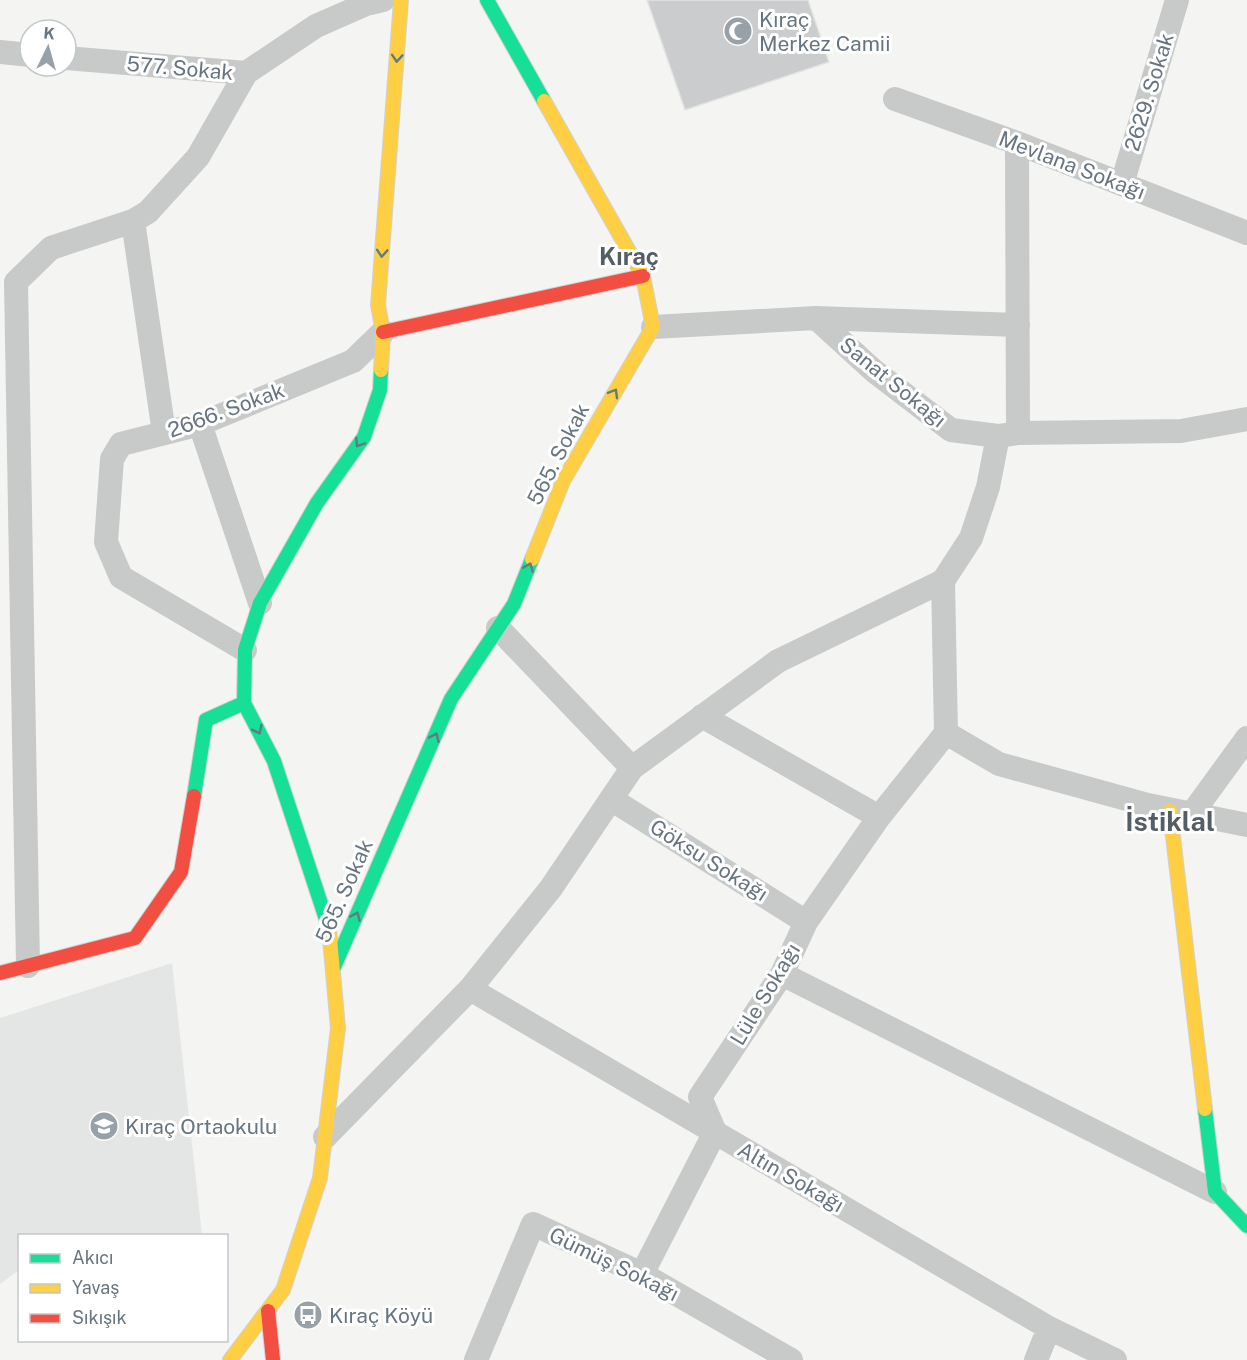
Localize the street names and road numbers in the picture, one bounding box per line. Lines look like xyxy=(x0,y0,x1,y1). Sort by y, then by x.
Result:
street label: 2629. Sokak xyxy=(1119,30,1179,154)
street label: 577. Sokak xyxy=(126,51,235,85)
street label: Mevlana Sokağı xyxy=(995,126,1149,204)
street label: Sanat Sokağı xyxy=(835,332,951,432)
street label: 2666. Sokak xyxy=(164,377,288,443)
street label: 565. Sokak xyxy=(522,399,594,509)
street label: Göksu Sokağı xyxy=(646,814,772,906)
street label: 565. Sokak xyxy=(310,835,378,947)
street label: Lüle Sokağı xyxy=(725,939,805,1049)
street label: Altın Sokağı xyxy=(734,1137,848,1217)
street label: Gümüş Sokağı xyxy=(545,1222,683,1306)

